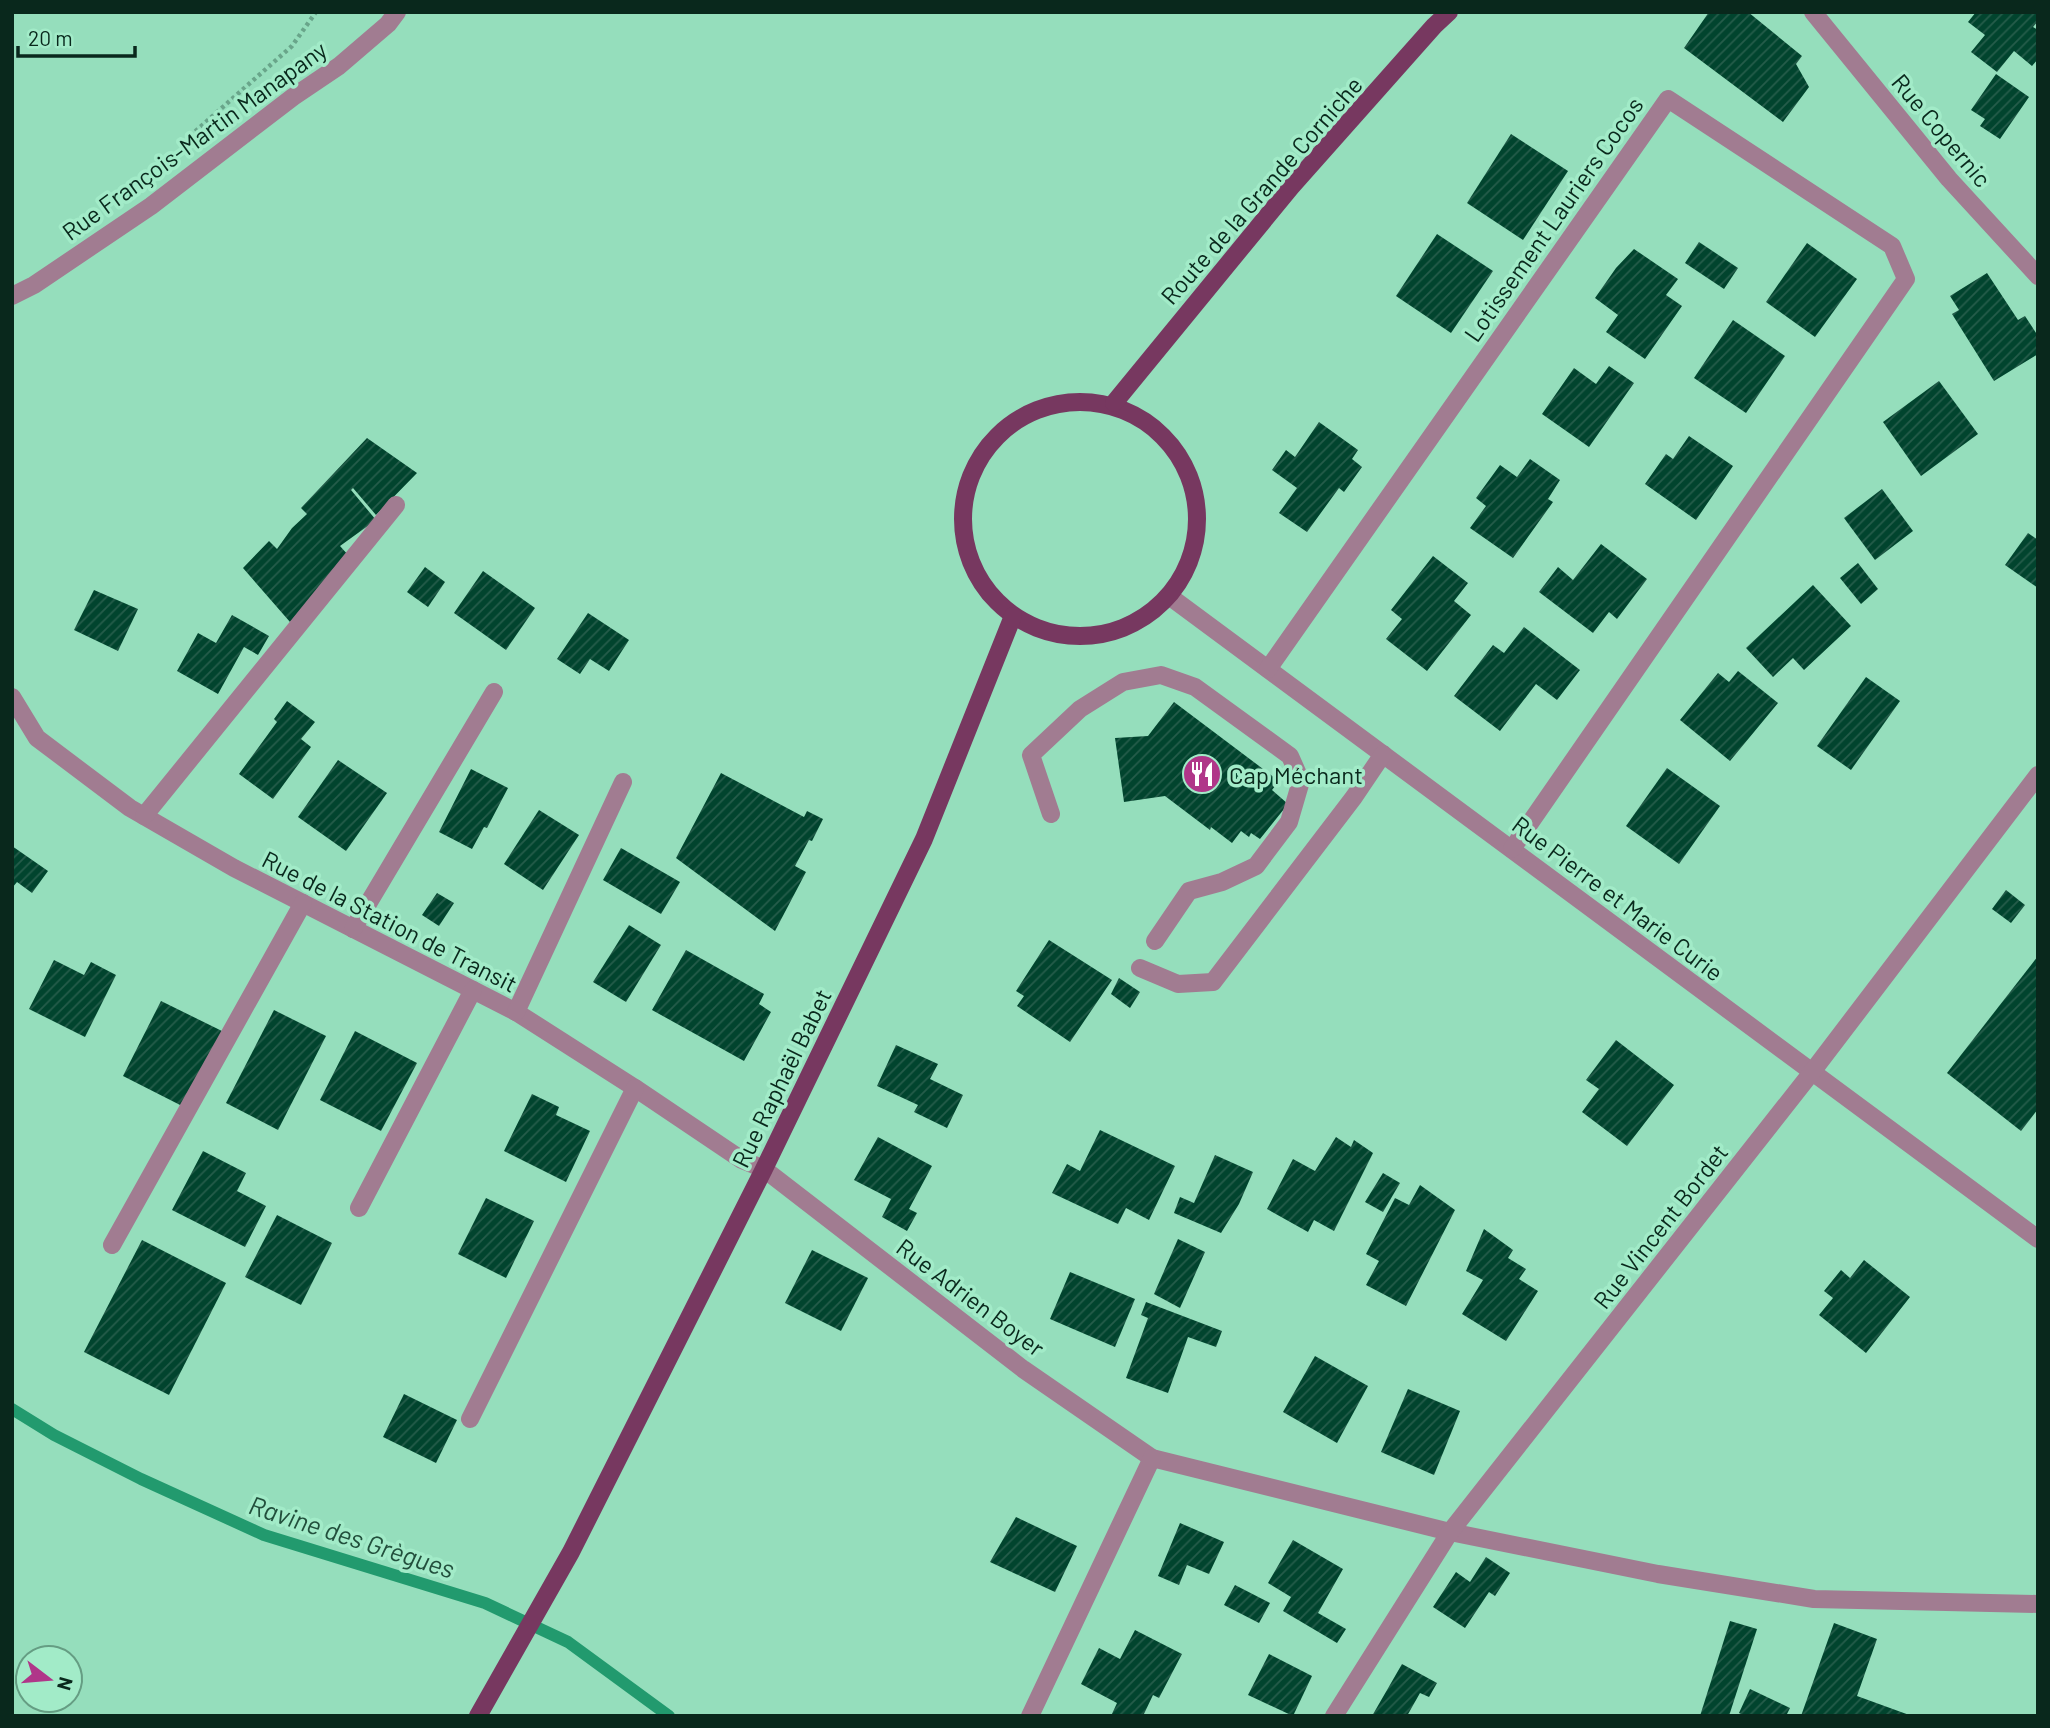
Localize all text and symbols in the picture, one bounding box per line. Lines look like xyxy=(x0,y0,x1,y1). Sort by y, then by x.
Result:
scale bar xyxy=(18,14,135,58)
text: 20 m xyxy=(28,25,73,50)
street label: Rue François-Martin Manapany xyxy=(56,34,332,246)
street label: Rue Copernic xyxy=(1886,67,1998,193)
street label: Route de la Grande Corniche xyxy=(1154,70,1368,310)
street label: Lotissement Lauriers Cocos xyxy=(1457,91,1649,347)
restaurant icon: Cap Méchant xyxy=(1181,753,1223,795)
place label: Cap Méchant xyxy=(1229,760,1363,789)
street label: Rue Pierre et Marie Curie xyxy=(1507,809,1729,987)
street label: Rue de la Station de Transit xyxy=(258,844,522,998)
street label: Rue Raphaël Babet xyxy=(725,984,837,1172)
street label: Rue Vincent Bordet xyxy=(1587,1138,1733,1314)
street label: Rue Adrien Boyer xyxy=(891,1232,1051,1362)
water label: Ravine des Grègues xyxy=(245,1488,459,1584)
north arrow xyxy=(14,1644,84,1714)
text: N xyxy=(53,1675,79,1693)

